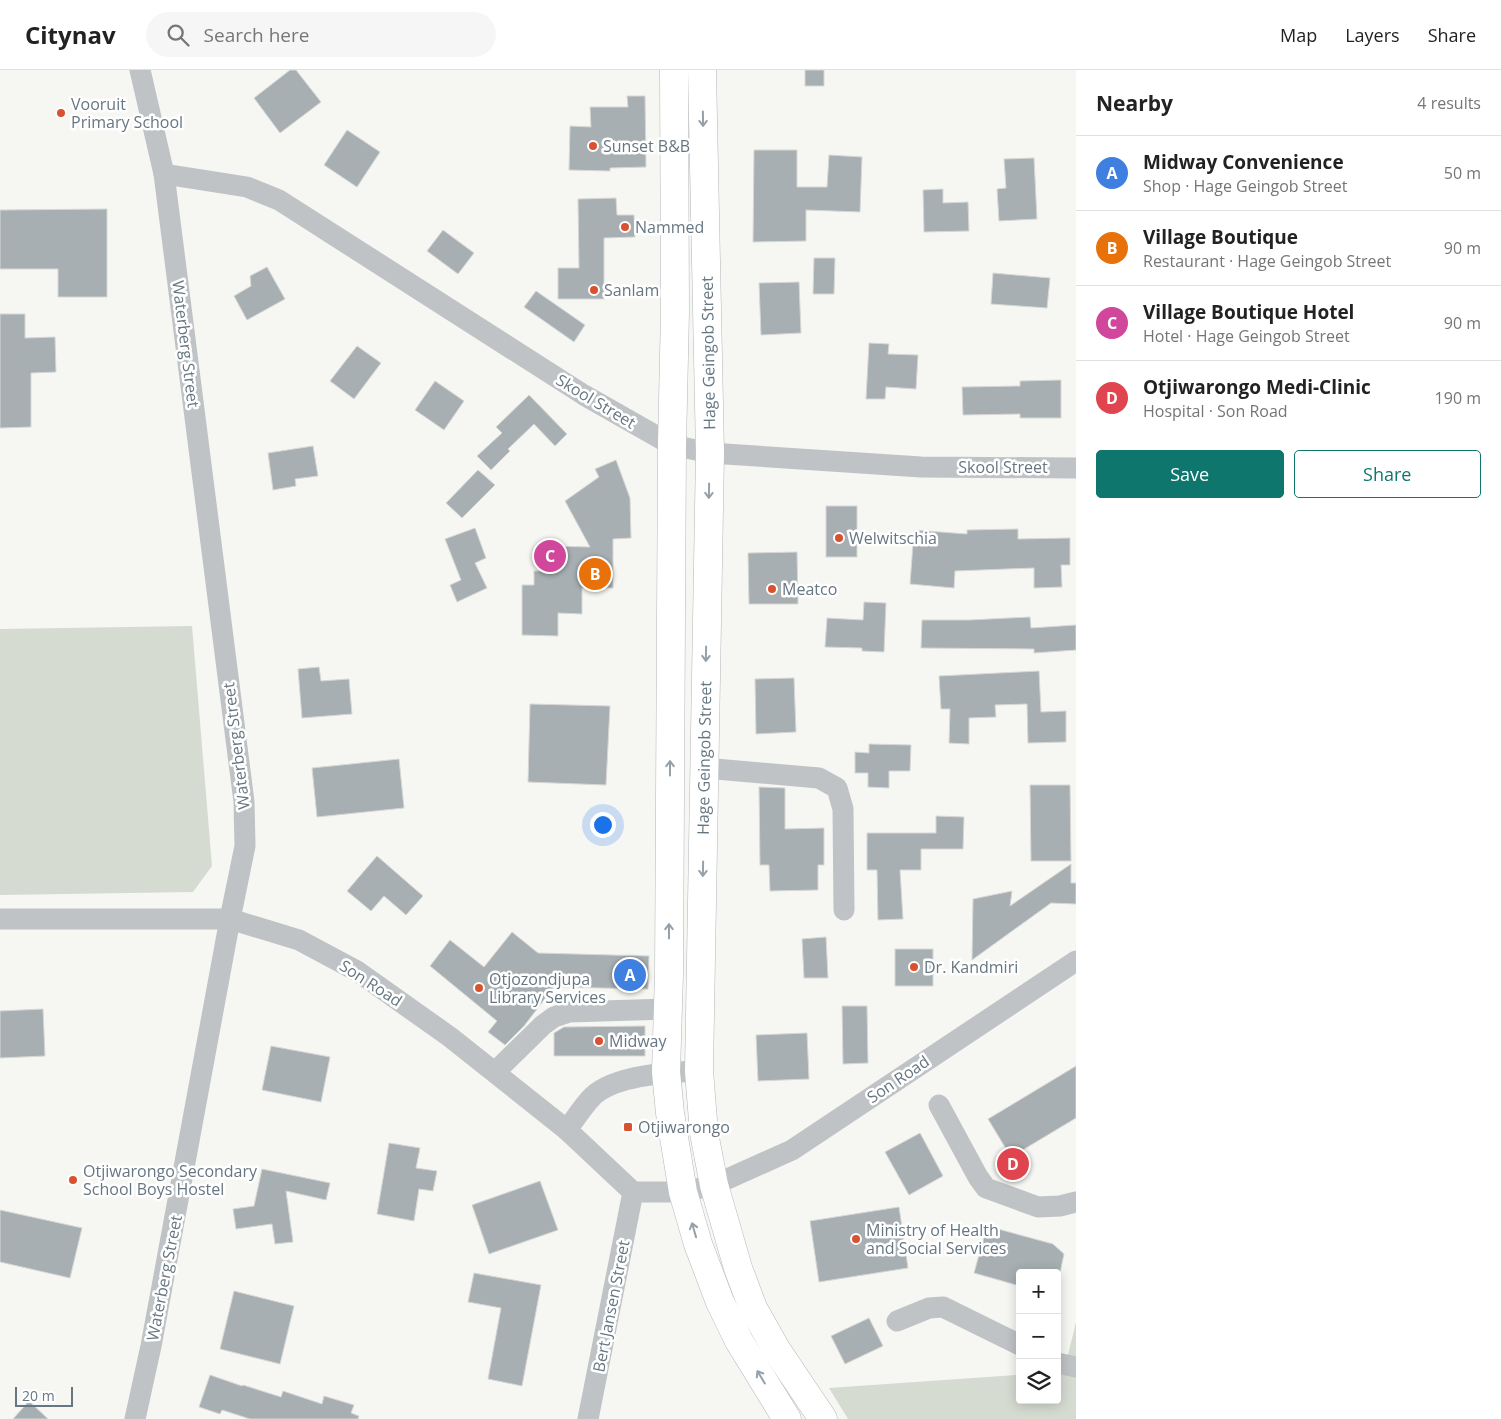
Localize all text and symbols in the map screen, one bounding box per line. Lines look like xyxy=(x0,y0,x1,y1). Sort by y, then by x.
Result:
search box xyxy=(146,12,496,57)
text: Citynav xyxy=(25,18,116,51)
icon: search xyxy=(164,21,192,49)
text: Search here xyxy=(204,22,309,48)
text: Map xyxy=(1280,23,1317,47)
text: Layers xyxy=(1345,23,1400,47)
text: Share xyxy=(1428,23,1476,47)
text: Nearby xyxy=(1096,89,1173,117)
text: 4 results xyxy=(1417,92,1481,114)
place label: Vooruit Primary School xyxy=(71,93,183,133)
marker: Vooruit Primary School xyxy=(55,107,67,119)
one-way arrow xyxy=(698,110,708,126)
place label: Sunset B&B xyxy=(603,135,690,157)
marker: Sunset B&B xyxy=(587,140,599,152)
text: Midway Convenience xyxy=(1143,149,1344,175)
text: A xyxy=(1106,162,1118,184)
text: 50 m xyxy=(1444,162,1481,184)
text: Shop · Hage Geingob Street xyxy=(1143,175,1347,197)
place label: Nammed xyxy=(635,216,704,238)
marker: Nammed xyxy=(619,221,631,233)
text: Village Boutique xyxy=(1143,224,1298,250)
text: B xyxy=(1107,237,1117,259)
text: 90 m xyxy=(1444,237,1481,259)
text: Restaurant · Hage Geingob Street xyxy=(1143,250,1391,272)
street label: Hage Geingob Street xyxy=(696,276,720,430)
street label: Waterberg Street xyxy=(167,279,205,409)
place label: Sanlam xyxy=(604,279,659,301)
marker: Sanlam xyxy=(588,284,600,296)
text: Village Boutique Hotel xyxy=(1143,299,1354,325)
text: C xyxy=(1107,312,1117,334)
text: 90 m xyxy=(1444,312,1481,334)
text: Hotel · Hage Geingob Street xyxy=(1143,325,1350,347)
street label: Skool Street xyxy=(552,369,640,434)
text: Otjiwarongo Medi-Clinic xyxy=(1143,374,1371,400)
text: D xyxy=(1106,387,1118,409)
text: 190 m xyxy=(1435,387,1481,409)
text: Hospital · Son Road xyxy=(1143,400,1288,422)
button: Save xyxy=(1096,450,1284,498)
button: Share xyxy=(1294,450,1481,498)
street label: Skool Street xyxy=(958,456,1048,478)
one-way arrow xyxy=(704,482,714,499)
place label: Welwitschia xyxy=(849,527,937,549)
marker: Welwitschia xyxy=(833,532,845,544)
pin: C xyxy=(534,537,566,575)
pin: B xyxy=(579,555,611,593)
place label: Meatco xyxy=(782,578,837,600)
marker: Meatco xyxy=(766,583,778,595)
one-way arrow xyxy=(702,645,711,661)
street label: Waterberg Street xyxy=(217,681,255,811)
street label: Hage Geingob Street xyxy=(692,681,716,835)
one-way arrow xyxy=(665,760,675,776)
your location xyxy=(590,812,616,838)
one-way arrow xyxy=(698,860,707,876)
one-way arrow xyxy=(664,923,674,939)
street label: Son Road xyxy=(335,955,407,1011)
pin: A xyxy=(614,956,646,994)
place label: Dr. Kandmiri xyxy=(924,956,1018,978)
marker: Dr. Kandmiri xyxy=(908,961,920,973)
place label: Otjozondjupa Library Services xyxy=(489,968,606,1008)
marker: Otjozondjupa Library Services xyxy=(473,982,485,994)
place label: Midway xyxy=(609,1030,668,1052)
marker: Midway xyxy=(593,1035,605,1047)
street label: Son Road xyxy=(863,1050,933,1108)
place label: Otjiwarongo xyxy=(638,1116,730,1138)
marker: Otjiwarongo xyxy=(622,1121,634,1133)
pin: D xyxy=(997,1145,1029,1183)
place label: Otjiwarongo Secondary School Boys Hostel xyxy=(83,1160,258,1200)
marker: Otjiwarongo Secondary School Boys Hostel xyxy=(67,1174,79,1186)
street label: Waterberg Street xyxy=(141,1213,187,1343)
place label: Ministry of Health and Social Services xyxy=(866,1219,1006,1259)
one-way arrow xyxy=(689,1223,699,1239)
marker: Ministry of Health and Social Services xyxy=(850,1233,862,1245)
street label: Bert Jansen Street xyxy=(587,1238,635,1374)
map controls xyxy=(1016,1269,1061,1404)
button: + xyxy=(1016,1269,1061,1314)
button: − xyxy=(1016,1314,1061,1359)
button: layers xyxy=(1016,1359,1061,1404)
one-way arrow xyxy=(756,1371,766,1385)
scale bar xyxy=(15,1384,72,1407)
text: 20 m xyxy=(22,1386,55,1405)

